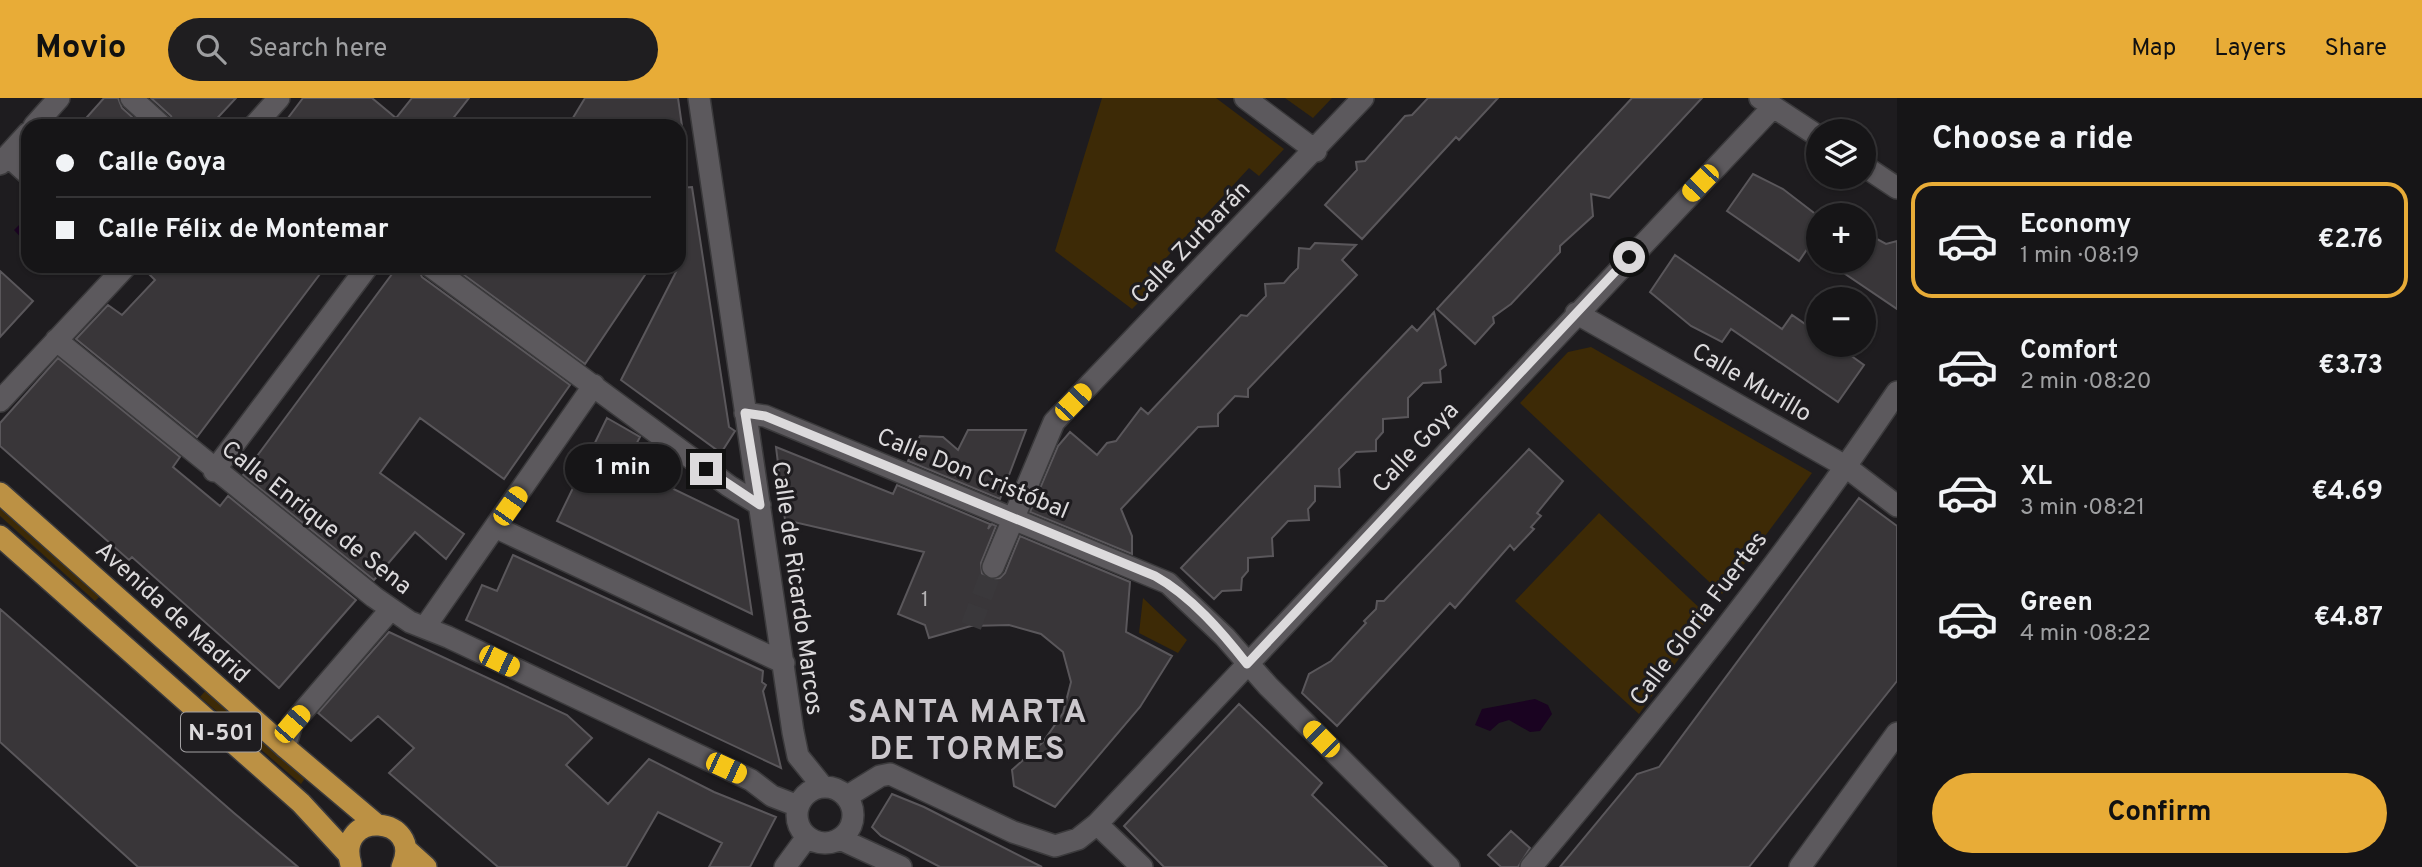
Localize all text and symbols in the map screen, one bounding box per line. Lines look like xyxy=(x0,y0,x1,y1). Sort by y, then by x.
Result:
search box xyxy=(168,18,658,81)
text: Movio xyxy=(35,28,126,70)
icon: search xyxy=(192,30,230,68)
text: Search here xyxy=(248,33,387,66)
text: Map xyxy=(2131,34,2176,64)
text: Layers xyxy=(2214,34,2286,64)
text: Share xyxy=(2324,34,2387,64)
map controls xyxy=(1806,119,1876,357)
button: layers xyxy=(1806,119,1876,189)
text: Choose a ride xyxy=(1932,120,2133,160)
text: Calle Goya xyxy=(98,147,226,180)
car xyxy=(1678,161,1723,205)
street label: Calle Zurbarán xyxy=(1125,175,1258,311)
button: + xyxy=(1806,203,1876,273)
icon: car xyxy=(1936,209,1999,272)
text: Economy xyxy=(2020,209,2131,242)
text: Calle Félix de Montemar xyxy=(98,214,389,247)
text: €2.76 xyxy=(2318,224,2383,257)
route start xyxy=(1613,241,1645,273)
text: 1 min · 08:19 xyxy=(2020,242,2139,271)
button: − xyxy=(1806,287,1876,357)
icon: car xyxy=(1936,335,1999,398)
text: Comfort xyxy=(2020,335,2118,368)
street label: Calle Murillo xyxy=(1686,337,1816,430)
text: €3.73 xyxy=(2318,350,2383,383)
text: 2 min · 08:20 xyxy=(2020,368,2151,397)
car xyxy=(1051,380,1096,424)
street label: Calle Goya xyxy=(1367,396,1466,500)
street label: Calle Don Cristóbal xyxy=(872,423,1073,527)
street label: Calle Enrique de Sena xyxy=(215,435,417,602)
callout: 1 min xyxy=(566,444,682,494)
route end xyxy=(690,453,722,485)
text: 1 min xyxy=(595,454,651,483)
street label: Calle de Ricardo Marcos xyxy=(763,459,829,717)
icon: car xyxy=(1936,461,1999,524)
text: XL xyxy=(2020,461,2052,494)
text: €4.69 xyxy=(2312,476,2383,509)
car xyxy=(490,483,531,529)
text: 3 min · 08:21 xyxy=(2020,494,2145,523)
street label: Calle Gloria Fuertes xyxy=(1624,526,1775,712)
street label: Avenida de Madrid xyxy=(88,536,255,691)
house number: 1 xyxy=(921,587,929,614)
icon: car xyxy=(1936,587,1999,650)
text: Green xyxy=(2020,587,2093,620)
text: €4.87 xyxy=(2314,602,2383,635)
text: 4 min · 08:22 xyxy=(2020,620,2151,649)
car xyxy=(476,642,523,680)
district label: SANTA MARTA DE TORMES xyxy=(848,694,1088,771)
car xyxy=(271,701,314,747)
road number: N-501 xyxy=(181,712,261,752)
car xyxy=(1299,717,1344,761)
car xyxy=(703,750,750,786)
button: Confirm xyxy=(1932,773,2387,853)

